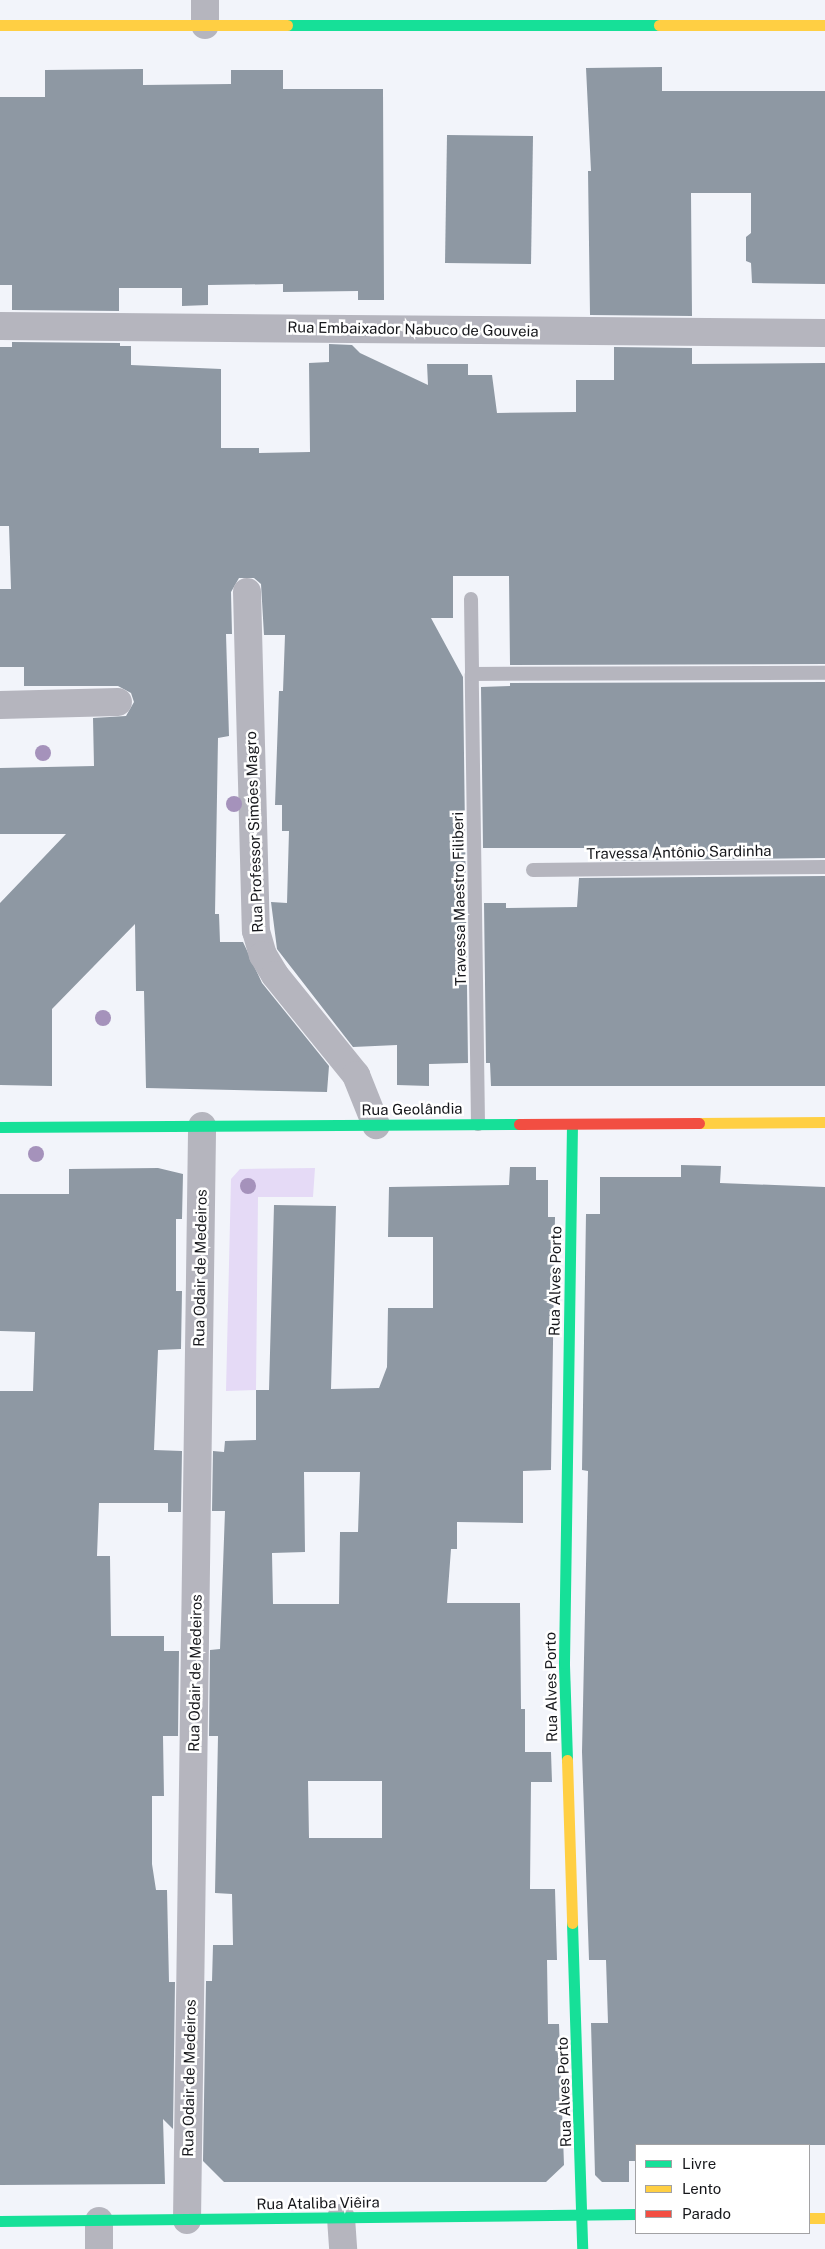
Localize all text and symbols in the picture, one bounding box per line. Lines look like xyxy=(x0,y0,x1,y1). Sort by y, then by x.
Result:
street label: Rua Embaixador Nabuco de Gouveia xyxy=(287,318,539,340)
street label: Rua Professor Simões Magro xyxy=(241,731,267,933)
street label: Travessa Maestro Filiberi xyxy=(448,812,470,986)
street label: Travessa Antônio Sardinha xyxy=(586,841,772,863)
street label: Rua Geolândia xyxy=(361,1099,463,1119)
street label: Rua Odair de Medeiros xyxy=(190,1189,210,1347)
street label: Rua Alves Porto xyxy=(545,1226,565,1336)
street label: Rua Odair de Medeiros xyxy=(185,1594,205,1752)
street label: Rua Alves Porto xyxy=(541,1632,561,1742)
street label: Rua Odair de Medeiros xyxy=(179,1999,199,2157)
street label: Rua Alves Porto xyxy=(553,2037,575,2147)
legend xyxy=(635,2144,810,2234)
text: Livre xyxy=(682,2155,716,2172)
text: Lento xyxy=(682,2180,721,2197)
street label: Rua Ataliba Viêira xyxy=(256,2193,380,2213)
text: Parado xyxy=(682,2205,731,2222)

